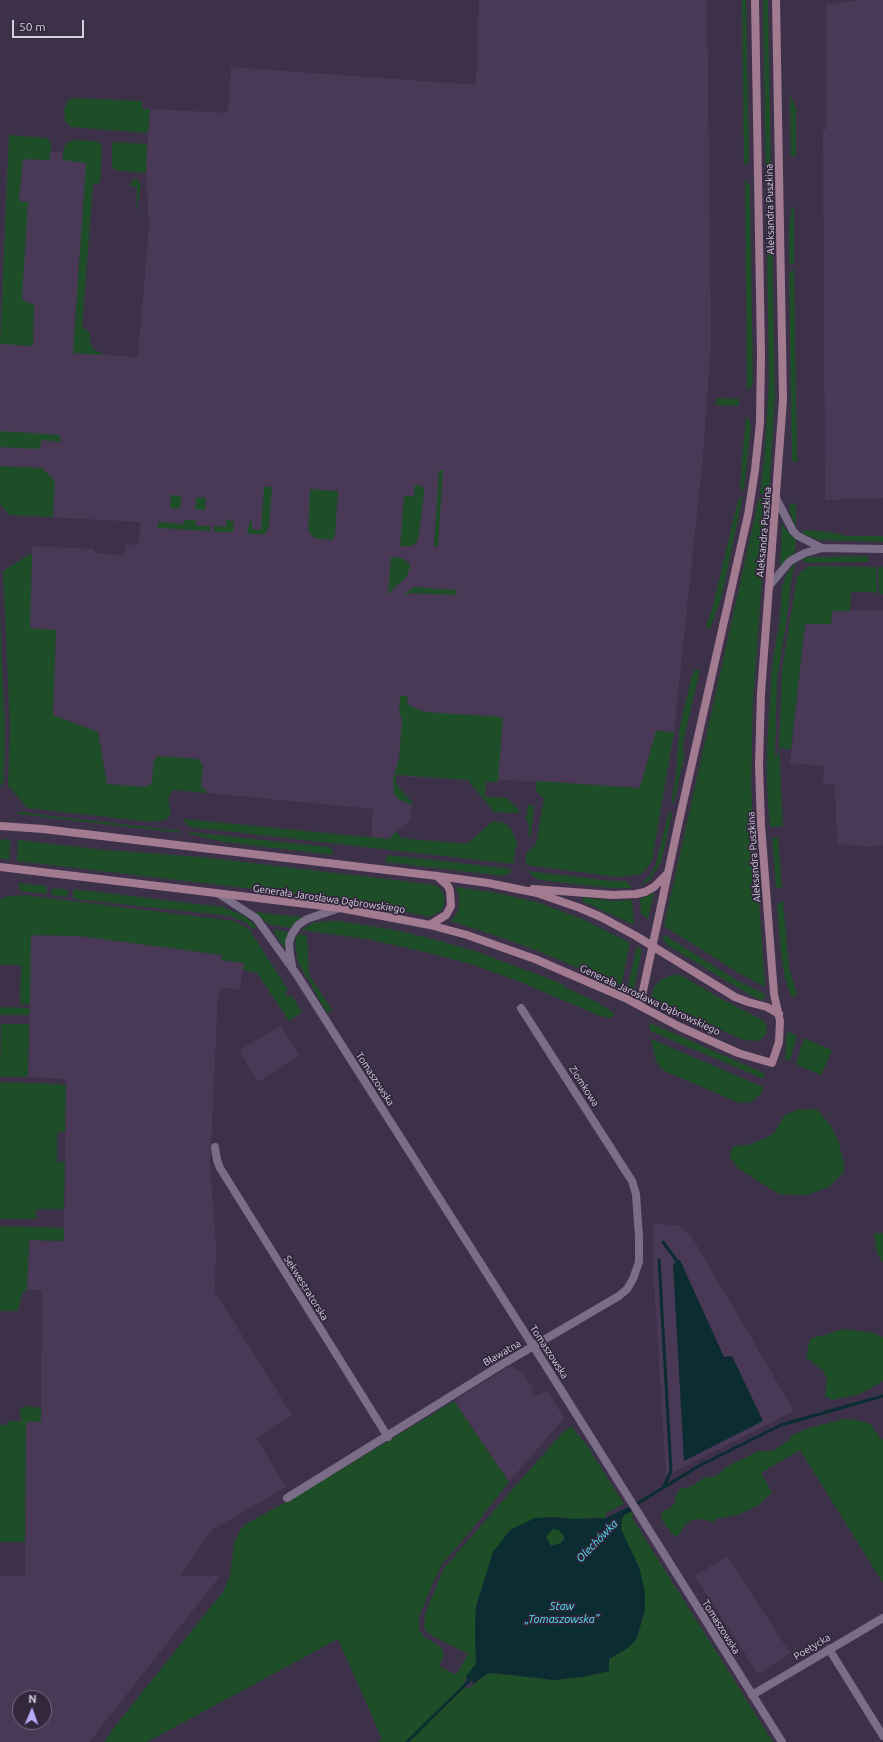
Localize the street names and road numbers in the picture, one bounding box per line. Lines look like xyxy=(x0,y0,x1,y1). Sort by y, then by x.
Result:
street label: Aleksandra Puszkina xyxy=(763,163,777,255)
street label: Aleksandra Puszkina xyxy=(754,486,774,578)
street label: Aleksandra Puszkina xyxy=(745,811,763,903)
street label: Generała Jarosława Dąbrowskiego xyxy=(252,882,406,916)
street label: Generała Jarosława Dąbrowskiego xyxy=(578,962,722,1038)
street label: Tomaszowska xyxy=(353,1050,397,1108)
street label: Ziomkowa xyxy=(566,1063,602,1109)
street label: Sekwestratorska xyxy=(281,1253,331,1323)
street label: Tomaszowska xyxy=(527,1323,571,1381)
street label: Bławatna xyxy=(481,1337,523,1369)
street label: Tomaszowska xyxy=(700,1598,742,1656)
street label: Poetycka xyxy=(791,1631,833,1663)

